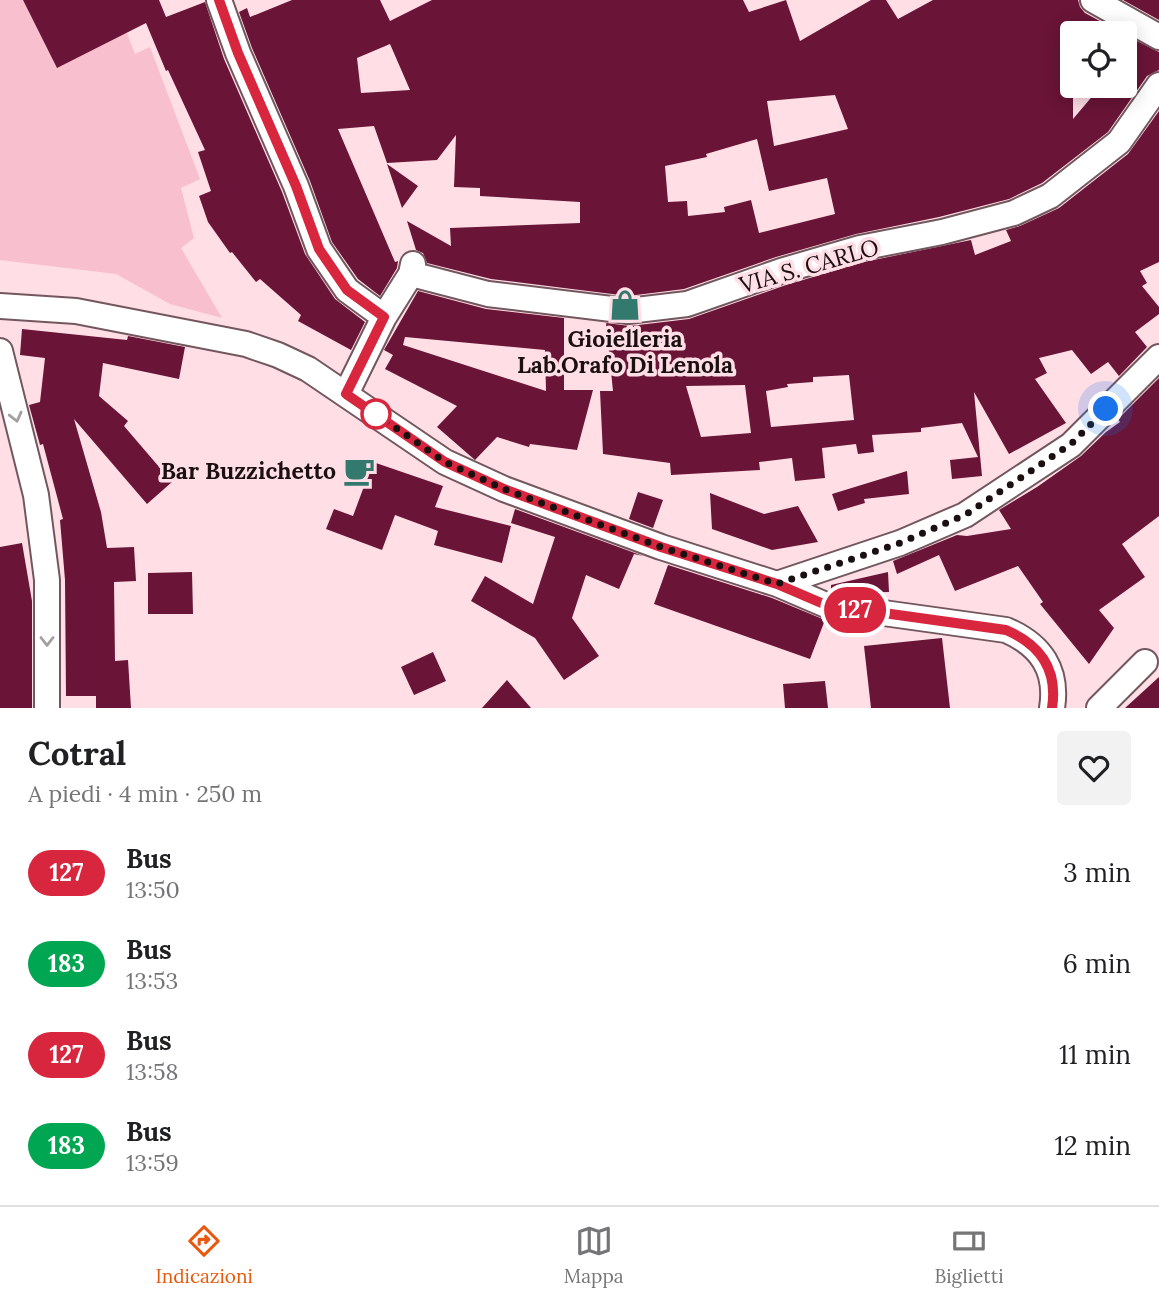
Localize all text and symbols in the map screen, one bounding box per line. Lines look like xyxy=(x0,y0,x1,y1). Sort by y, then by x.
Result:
map controls xyxy=(1060,21,1137,98)
button: locate xyxy=(1060,21,1137,98)
street label: VIA S. CARLO xyxy=(735,232,882,300)
shop icon: Gioielleria Lab.Orafo Di Lenola xyxy=(608,288,642,322)
place label: Gioielleria Lab.Orafo Di Lenola xyxy=(517,324,733,379)
your location xyxy=(1088,391,1123,426)
unlabelled marker xyxy=(361,399,391,429)
one-way arrow xyxy=(8,411,22,423)
cafe icon: Bar Buzzichetto xyxy=(342,454,376,488)
place label: Bar Buzzichetto xyxy=(161,456,336,485)
line badge: 127 xyxy=(815,587,895,633)
text: 127 xyxy=(838,594,872,625)
one-way arrow xyxy=(39,636,55,647)
button: heart xyxy=(1057,731,1131,805)
text: Cotral xyxy=(28,732,126,774)
text: A piedi · 4 min · 250 m xyxy=(28,779,262,808)
text: Bus xyxy=(126,842,172,875)
text: 3 min xyxy=(1063,856,1131,889)
text: 127 xyxy=(50,857,83,888)
text: 13:50 xyxy=(126,875,180,904)
text: Bus xyxy=(126,933,172,966)
text: 6 min xyxy=(1063,947,1131,980)
text: 183 xyxy=(48,948,85,979)
text: 13:53 xyxy=(126,966,178,995)
text: Bus xyxy=(126,1024,172,1057)
text: 11 min xyxy=(1059,1038,1131,1071)
text: 127 xyxy=(50,1039,83,1070)
text: 13:58 xyxy=(126,1057,178,1086)
text: Bus xyxy=(126,1115,172,1148)
text: 12 min xyxy=(1054,1129,1131,1162)
text: 183 xyxy=(48,1130,85,1161)
text: 13:59 xyxy=(126,1148,179,1177)
tab: Indicazioni xyxy=(156,1222,253,1288)
tab: Mappa xyxy=(564,1222,624,1288)
tab: Biglietti xyxy=(935,1222,1004,1288)

